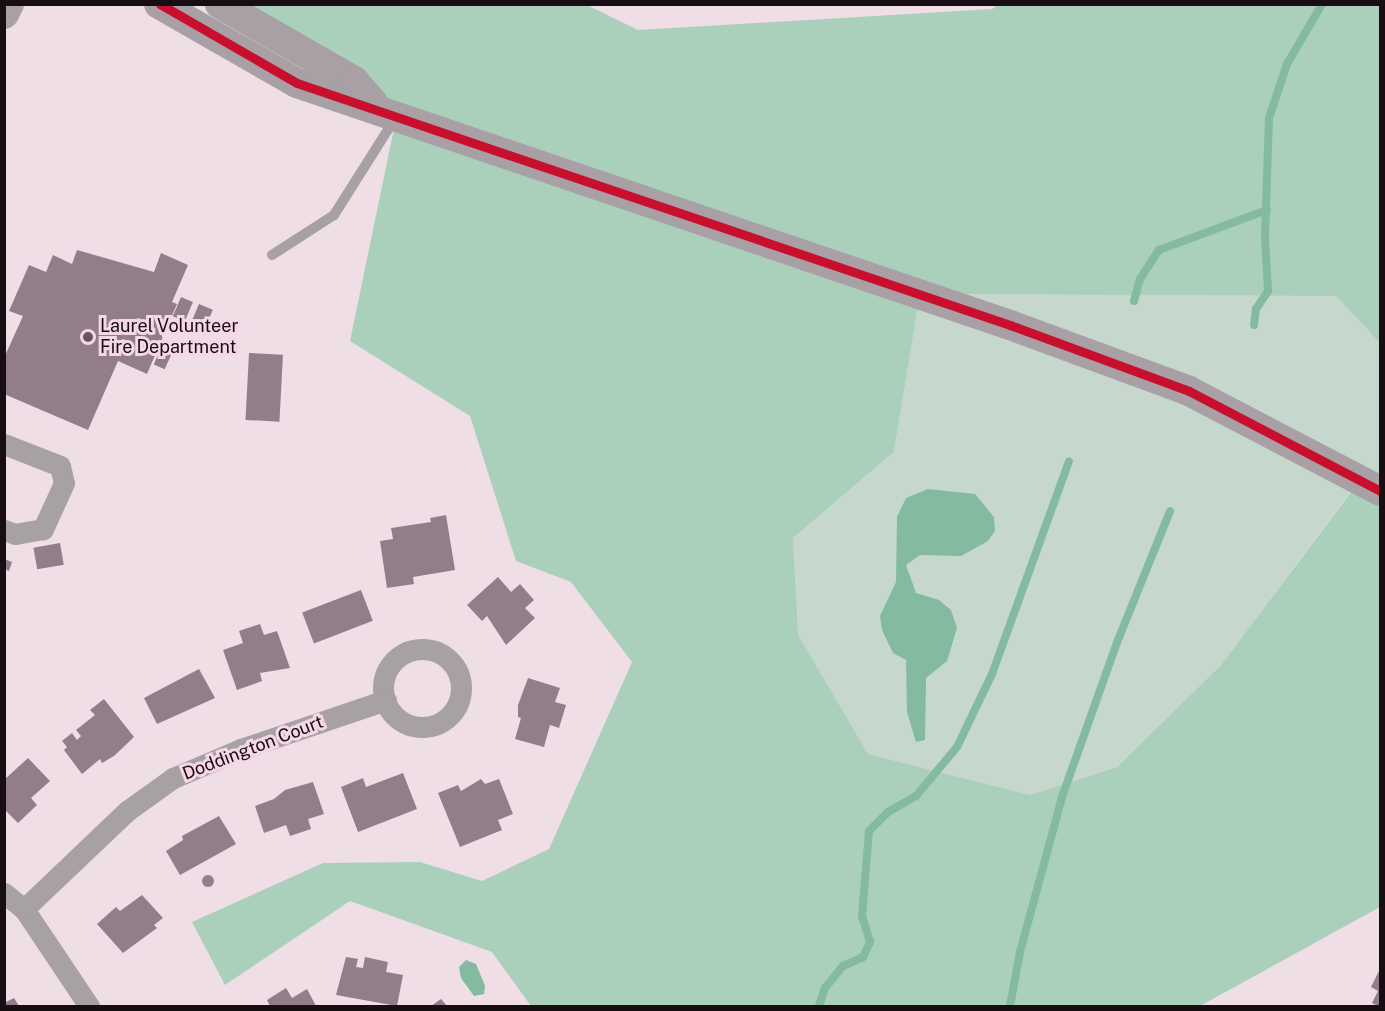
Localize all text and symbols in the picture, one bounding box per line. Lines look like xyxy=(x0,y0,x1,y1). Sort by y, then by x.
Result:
place label: Laurel Volunteer Fire Department xyxy=(100,316,239,358)
marker: Laurel Volunteer Fire Department xyxy=(81,330,95,344)
street label: Doddington Court xyxy=(180,711,326,785)

